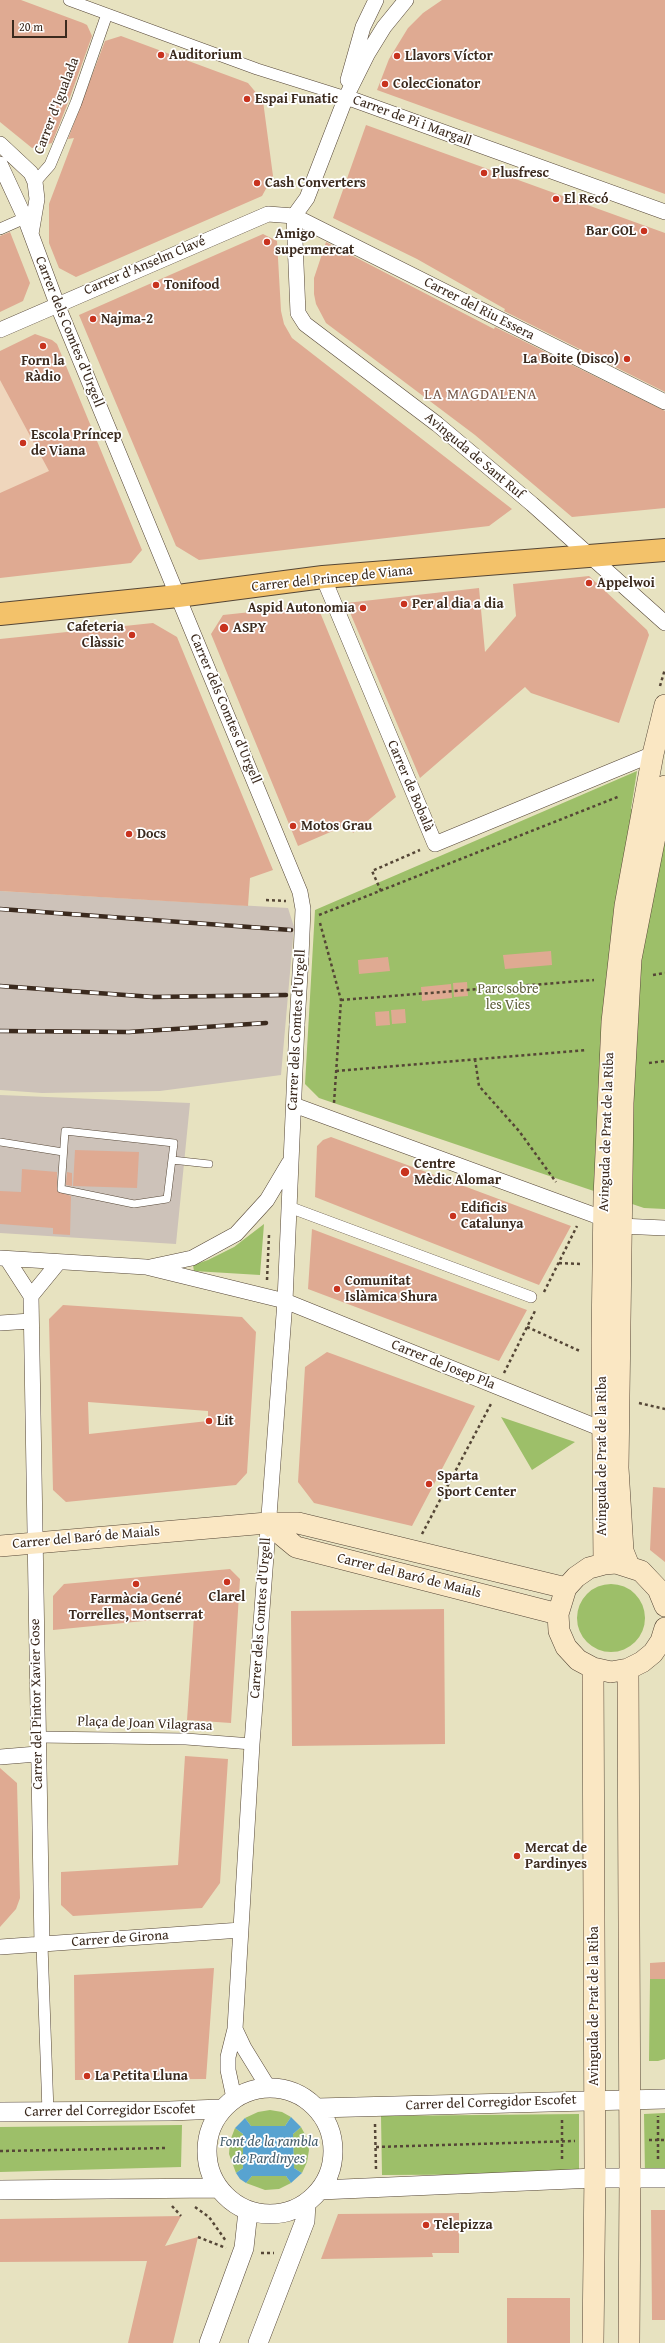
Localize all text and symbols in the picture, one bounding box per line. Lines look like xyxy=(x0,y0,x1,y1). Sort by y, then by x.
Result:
scale bar xyxy=(14,12,69,38)
text: 20 m xyxy=(19,18,43,35)
place label: Auditorium xyxy=(169,47,242,63)
place label: Llavors Víctor xyxy=(405,48,493,64)
marker: Auditorium xyxy=(156,50,166,60)
marker: Llavors Víctor xyxy=(392,51,402,61)
street label: Carrer d'Igualada xyxy=(31,55,83,157)
place label: ColecCionator xyxy=(393,76,480,92)
marker: ColecCionator xyxy=(380,79,390,89)
place label: Espai Funatic xyxy=(255,91,338,107)
street label: Carrer de Pi i Margall xyxy=(350,92,474,150)
marker: Espai Funatic xyxy=(242,94,252,104)
place label: Plusfresc xyxy=(492,165,549,181)
marker: Plusfresc xyxy=(479,168,489,178)
place label: Cash Converters xyxy=(265,175,366,191)
marker: Cash Converters xyxy=(252,178,262,188)
place label: El Recó xyxy=(564,191,608,207)
marker: El Recó xyxy=(551,194,561,204)
place label: Bar GOL xyxy=(586,223,636,239)
place label: Amigo supermercat xyxy=(275,226,354,258)
marker: Bar GOL xyxy=(639,226,649,236)
street label: Carrer d'Anselm Clavé xyxy=(82,233,208,299)
marker: Amigo supermercat xyxy=(262,237,272,247)
street label: Carrer dels Comtes d'Urgell xyxy=(31,254,107,410)
street label: Carrer del Riu Essera xyxy=(421,274,537,344)
place label: Tonifood xyxy=(164,277,220,293)
marker: Tonifood xyxy=(151,280,161,290)
place label: Najma-2 xyxy=(101,311,153,327)
marker: Najma-2 xyxy=(88,314,98,324)
marker: Forn la Ràdio xyxy=(38,341,48,351)
place label: La Boite (Disco) xyxy=(523,351,619,367)
place label: Forn la Ràdio xyxy=(21,353,65,386)
marker: La Boite (Disco) xyxy=(622,354,632,364)
district label: LA MAGDALENA xyxy=(424,386,538,404)
street label: Avinguda de Sant Ruf xyxy=(421,409,527,503)
place label: Escola Príncep de Viana xyxy=(31,427,122,460)
marker: Escola Príncep de Viana xyxy=(18,438,28,448)
street label: Carrer del Princep de Viana xyxy=(251,562,413,596)
place label: Appelwoi xyxy=(597,575,655,591)
marker: Appelwoi xyxy=(584,578,594,588)
place label: Per al dia a dia xyxy=(412,596,504,612)
marker: Per al dia a dia xyxy=(399,599,409,609)
place label: Aspid Autonomia xyxy=(248,600,355,616)
marker: Aspid Autonomia xyxy=(358,603,368,613)
place label: Cafeteria Clàssic xyxy=(67,619,124,652)
place label: ASPY xyxy=(233,620,266,636)
marker: ASPY xyxy=(218,622,230,634)
marker: Cafeteria Clàssic xyxy=(127,630,137,640)
street label: Carrer dels Comtes d'Urgell xyxy=(186,631,264,787)
street label: Carrer de Bobalà xyxy=(383,738,437,834)
place label: Motos Grau xyxy=(301,818,372,834)
marker: Motos Grau xyxy=(288,821,298,831)
place label: Docs xyxy=(137,826,166,842)
marker: Docs xyxy=(124,829,134,839)
street label: Carrer dels Comtes d'Urgell xyxy=(284,949,310,1111)
park label: Parc sobre les Vies xyxy=(477,981,539,1014)
street label: Avinguda de Prat de la Riba xyxy=(596,1052,618,1212)
place label: Centre Mèdic Alomar xyxy=(414,1156,501,1188)
marker: Centre Mèdic Alomar xyxy=(399,1166,411,1178)
place label: Edificis Catalunya xyxy=(461,1200,523,1232)
marker: Edificis Catalunya xyxy=(448,1211,458,1221)
place label: Comunitat Islàmica Shura xyxy=(345,1273,437,1306)
marker: Comunitat Islàmica Shura xyxy=(332,1284,342,1294)
street label: Carrer de Josep Pla xyxy=(389,1337,497,1393)
street label: Avinguda de Prat de la Riba xyxy=(594,1376,610,1536)
place label: Lit xyxy=(217,1413,234,1429)
marker: Lit xyxy=(204,1416,214,1426)
place label: Sparta Sport Center xyxy=(437,1468,516,1500)
marker: Sparta Sport Center xyxy=(424,1479,434,1489)
street label: Carrer del Baró de Maials xyxy=(12,1523,160,1553)
street label: Carrer dels Comtes d'Urgell xyxy=(247,1537,275,1699)
street label: Carrer del Baró de Maials xyxy=(335,1550,483,1602)
marker: Clarel xyxy=(222,1577,232,1587)
marker: Farmàcia Gené Torrelles, Montserrat xyxy=(131,1579,141,1589)
place label: Clarel xyxy=(209,1589,245,1605)
place label: Farmàcia Gené Torrelles, Montserrat xyxy=(69,1591,203,1624)
street label: Carrer del Pintor Xavier Gose xyxy=(27,1618,47,1790)
street label: Plaça de Joan Vilagrasa xyxy=(77,1713,213,1735)
place label: Mercat de Pardinyes xyxy=(525,1840,587,1872)
marker: Mercat de Pardinyes xyxy=(512,1851,522,1861)
street label: Avinguda de Prat de la Riba xyxy=(586,1926,602,2086)
street label: Carrer de Girona xyxy=(71,1927,169,1951)
place label: La Petita Lluna xyxy=(95,2068,188,2084)
marker: La Petita Lluna xyxy=(82,2071,92,2081)
street label: Carrer del Corregidor Escofet xyxy=(405,2092,577,2114)
street label: Carrer del Corregidor Escofet xyxy=(24,2101,196,2121)
water label: Font de la rambla de Pardinyes xyxy=(220,2133,318,2168)
place label: Telepizza xyxy=(434,2217,493,2233)
marker: Telepizza xyxy=(421,2220,431,2230)

